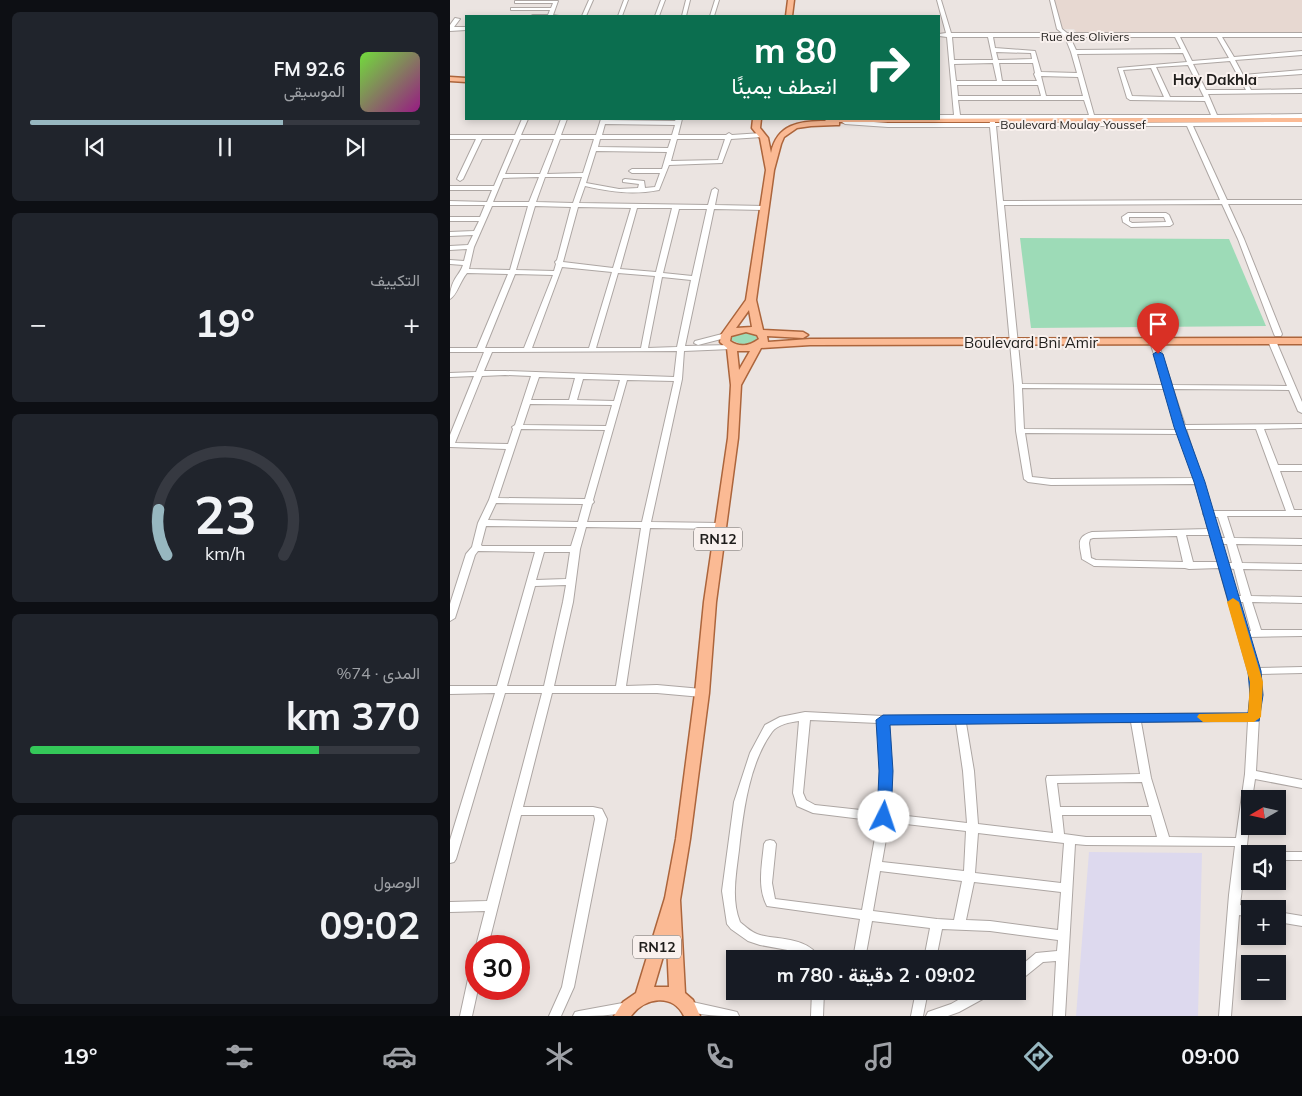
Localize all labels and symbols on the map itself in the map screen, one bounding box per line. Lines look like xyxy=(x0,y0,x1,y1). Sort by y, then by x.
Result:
street label: Rue des Oliviers xyxy=(1041,29,1129,44)
district label: Hay Dakhla xyxy=(1173,70,1257,89)
street label: Boulevard Moulay Youssef xyxy=(1000,117,1147,132)
pin xyxy=(1137,303,1179,354)
street label: Boulevard Bni Amir xyxy=(964,333,1098,352)
road number: RN12 xyxy=(694,528,742,550)
position arrow xyxy=(857,790,909,842)
north arrow xyxy=(1241,790,1286,835)
speed limit sign: 30 xyxy=(465,935,530,1000)
road number: RN12 xyxy=(633,936,681,959)

